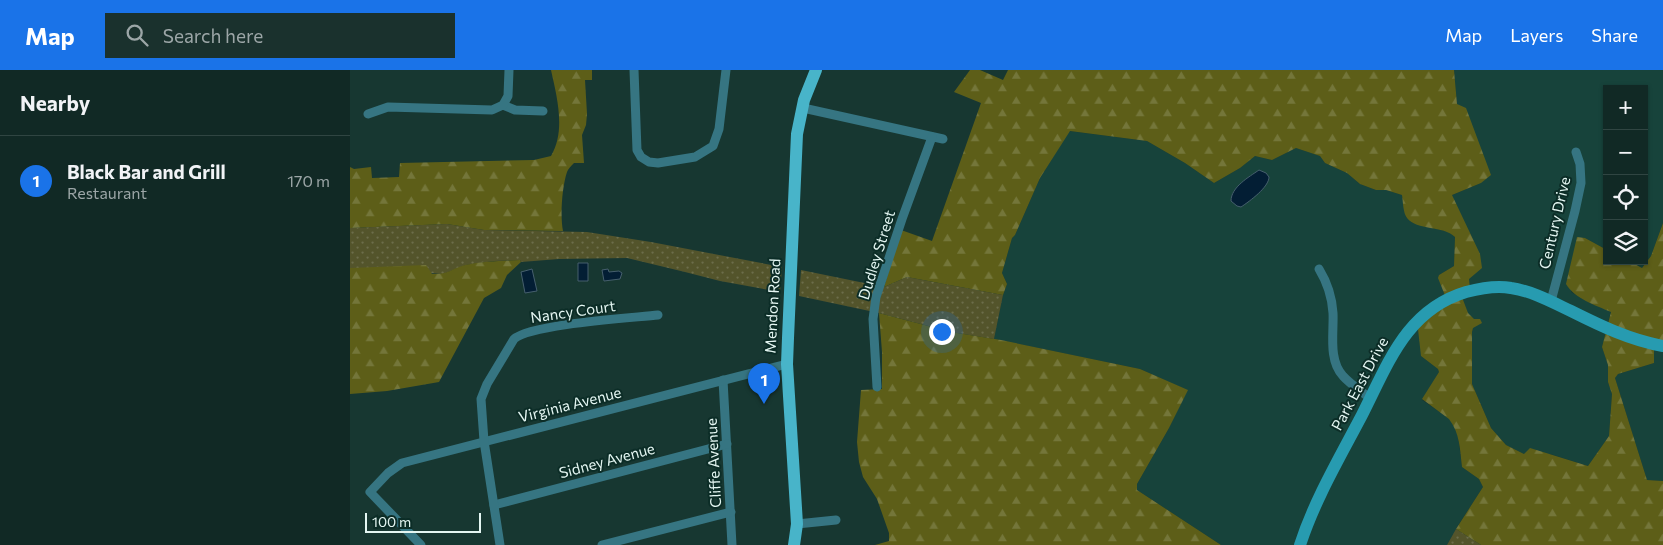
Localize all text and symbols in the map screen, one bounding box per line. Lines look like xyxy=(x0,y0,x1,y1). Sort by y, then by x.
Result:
search box xyxy=(105,13,455,58)
text: Map xyxy=(25,21,75,50)
icon: search xyxy=(123,21,151,49)
text: Search here xyxy=(163,24,263,47)
text: Map xyxy=(1445,24,1482,46)
text: Layers xyxy=(1510,24,1563,46)
text: Share xyxy=(1591,24,1638,46)
map controls xyxy=(1603,85,1648,265)
button: + xyxy=(1603,85,1648,130)
text: Nearby xyxy=(20,90,90,115)
button: − xyxy=(1603,130,1648,175)
text: Black Bar and Grill xyxy=(67,160,226,183)
text: 1 xyxy=(32,171,40,190)
text: 170 m xyxy=(287,171,330,190)
street label: Century Drive xyxy=(1535,175,1573,271)
button: locate xyxy=(1603,175,1648,220)
text: Restaurant xyxy=(67,183,147,202)
street label: Dudley Street xyxy=(854,208,898,302)
button: layers xyxy=(1603,220,1648,265)
street label: Mendon Road xyxy=(761,258,783,354)
street label: Nancy Court xyxy=(529,296,616,326)
your location xyxy=(929,319,955,345)
street label: Park East Drive xyxy=(1327,334,1391,433)
pin: 1 xyxy=(748,363,780,404)
street label: Virginia Avenue xyxy=(516,383,623,426)
street label: Cliffe Avenue xyxy=(702,418,724,508)
street label: Sidney Avenue xyxy=(557,439,657,481)
scale bar xyxy=(365,510,481,533)
text: 100 m xyxy=(372,513,411,530)

